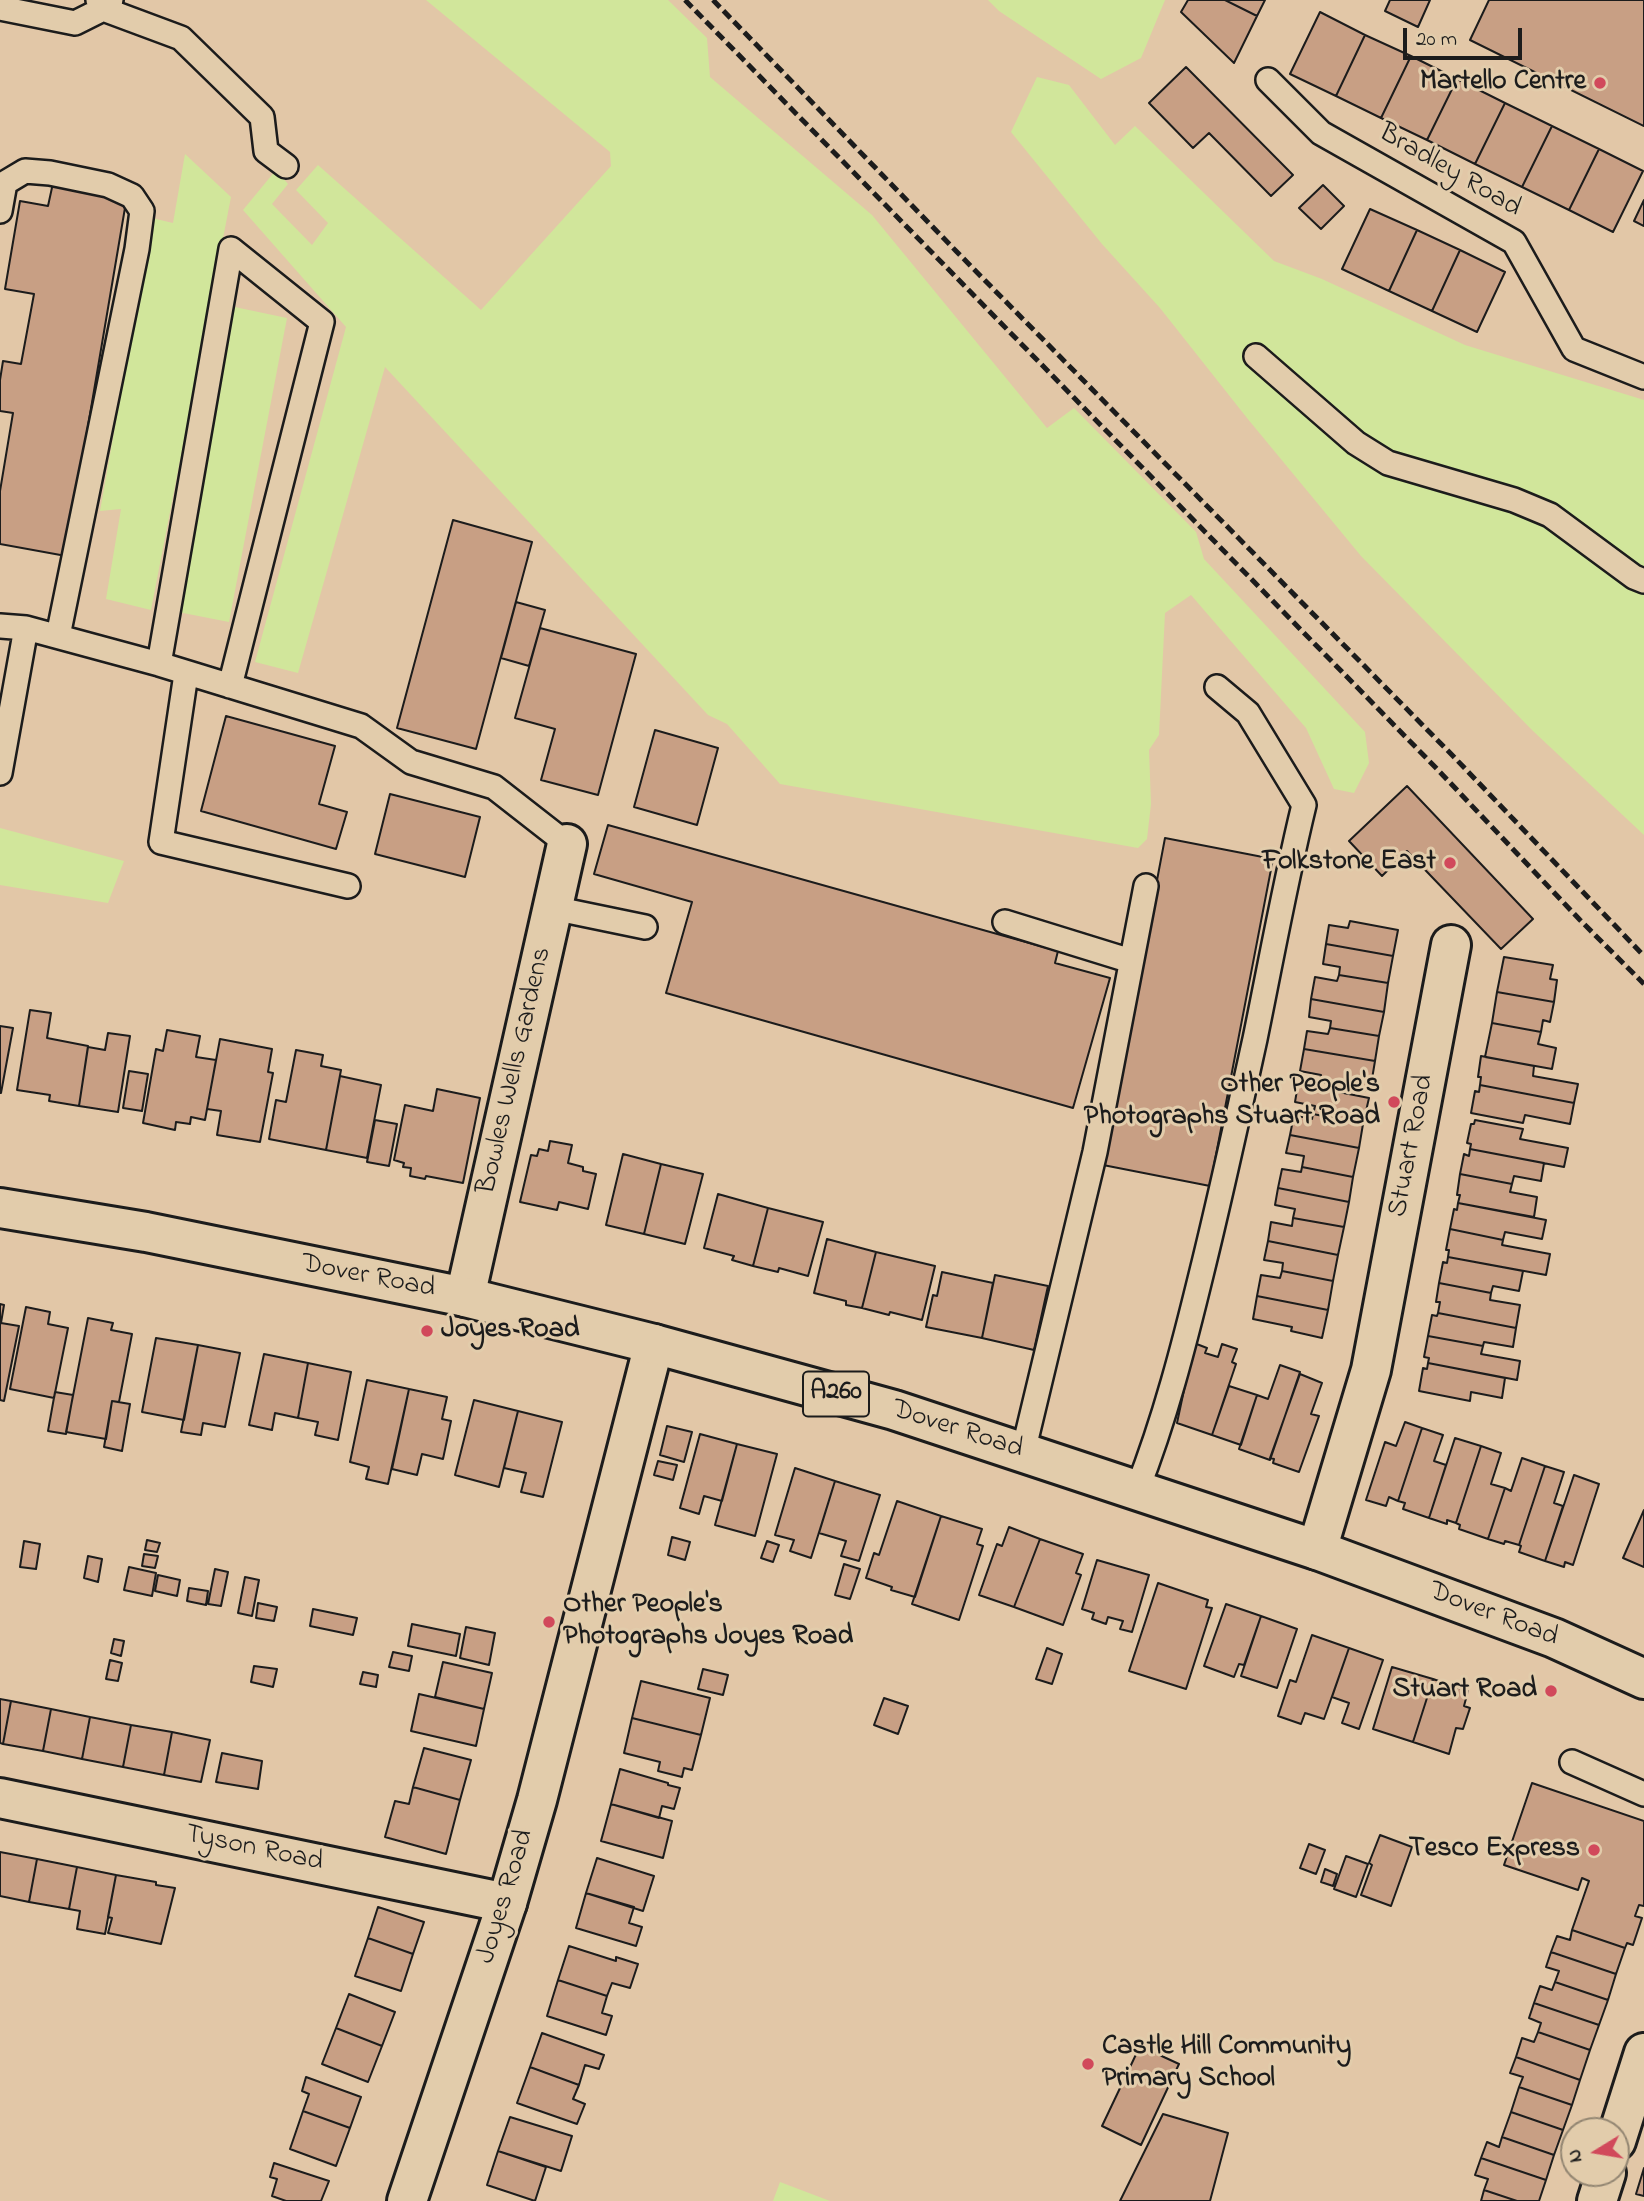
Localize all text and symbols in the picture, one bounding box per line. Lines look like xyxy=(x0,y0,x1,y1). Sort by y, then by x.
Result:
scale bar xyxy=(1406,14,1525,58)
text: 20 m xyxy=(1416,25,1457,55)
place label: Martello Centre xyxy=(1420,66,1586,100)
marker: Martello Centre xyxy=(1592,75,1608,91)
street label: Bradley Road xyxy=(1372,118,1526,226)
place label: Folkstone East xyxy=(1262,846,1436,880)
marker: Folkstone East xyxy=(1442,855,1458,871)
street label: Bowles Wells Gardens xyxy=(471,944,561,1198)
place label: Other People's Photographs Stuart Road xyxy=(1084,1069,1380,1135)
street label: Stuart Road xyxy=(1383,1072,1443,1220)
marker: Other People's Photographs Stuart Road xyxy=(1386,1094,1402,1110)
street label: Dover Road xyxy=(298,1249,438,1307)
place label: Joyes Road xyxy=(441,1314,579,1348)
marker: Joyes Road xyxy=(419,1323,435,1339)
road number: A260 xyxy=(803,1372,869,1416)
street label: Dover Road xyxy=(887,1394,1027,1468)
street label: Dover Road xyxy=(1424,1576,1562,1656)
place label: Other People's Photographs Joyes Road xyxy=(563,1589,853,1655)
marker: Other People's Photographs Joyes Road xyxy=(541,1614,557,1630)
place label: Stuart Road xyxy=(1393,1674,1537,1708)
marker: Stuart Road xyxy=(1543,1683,1559,1699)
street label: Tyson Road xyxy=(182,1819,326,1881)
street label: Joyes Road xyxy=(471,1826,543,1968)
place label: Tesco Express xyxy=(1409,1833,1580,1867)
marker: Tesco Express xyxy=(1586,1842,1602,1858)
place label: Castle Hill Community Primary School xyxy=(1102,2031,1351,2097)
marker: Castle Hill Community Primary School xyxy=(1080,2056,1096,2072)
north arrow xyxy=(1560,2117,1630,2187)
text: N xyxy=(1561,2147,1590,2165)

